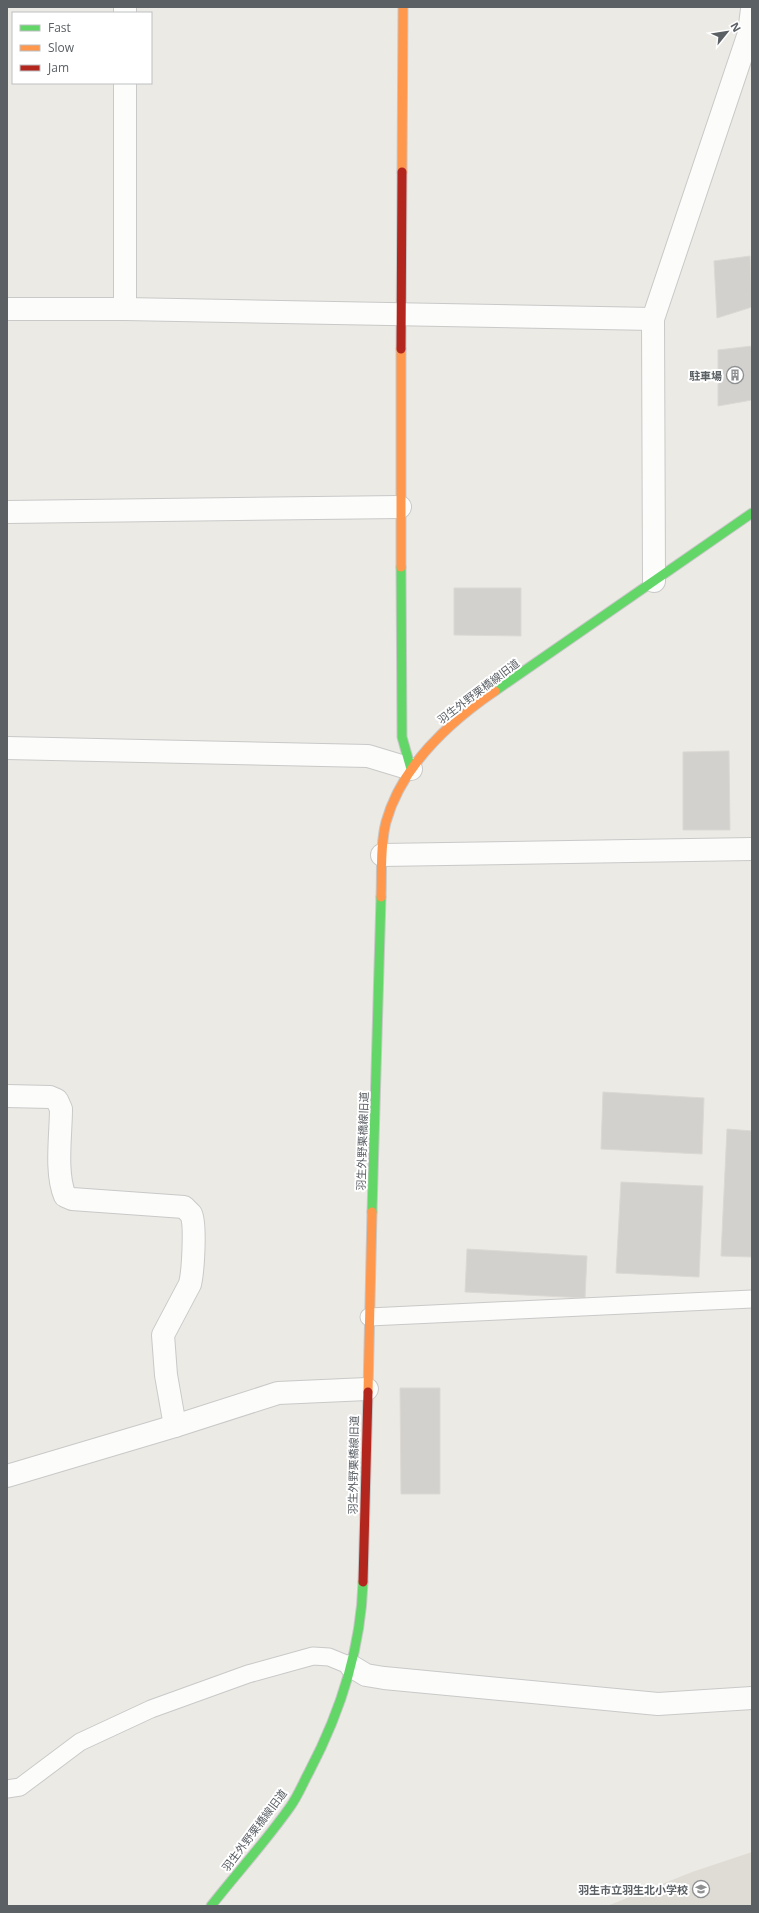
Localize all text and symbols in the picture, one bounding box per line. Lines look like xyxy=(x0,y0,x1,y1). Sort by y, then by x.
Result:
legend xyxy=(12,12,152,84)
north arrow xyxy=(707,12,747,52)
text: Fast xyxy=(48,19,71,36)
text: N xyxy=(727,19,745,34)
text: Slow xyxy=(48,39,75,56)
text: Jam xyxy=(47,59,69,76)
building icon: 駐車場 xyxy=(725,365,745,385)
place label: 駐車場 xyxy=(689,368,722,383)
street label: 羽生外野栗橋線旧道 xyxy=(434,655,522,727)
street label: 羽生外野栗橋線旧道 xyxy=(353,1091,371,1191)
street label: 羽生外野栗橋線旧道 xyxy=(345,1415,361,1515)
street label: 羽生外野栗橋線旧道 xyxy=(218,1786,290,1874)
school or university icon: 羽生市立羽生北小学校 xyxy=(691,1879,711,1899)
place label: 羽生市立羽生北小学校 xyxy=(578,1882,688,1897)

